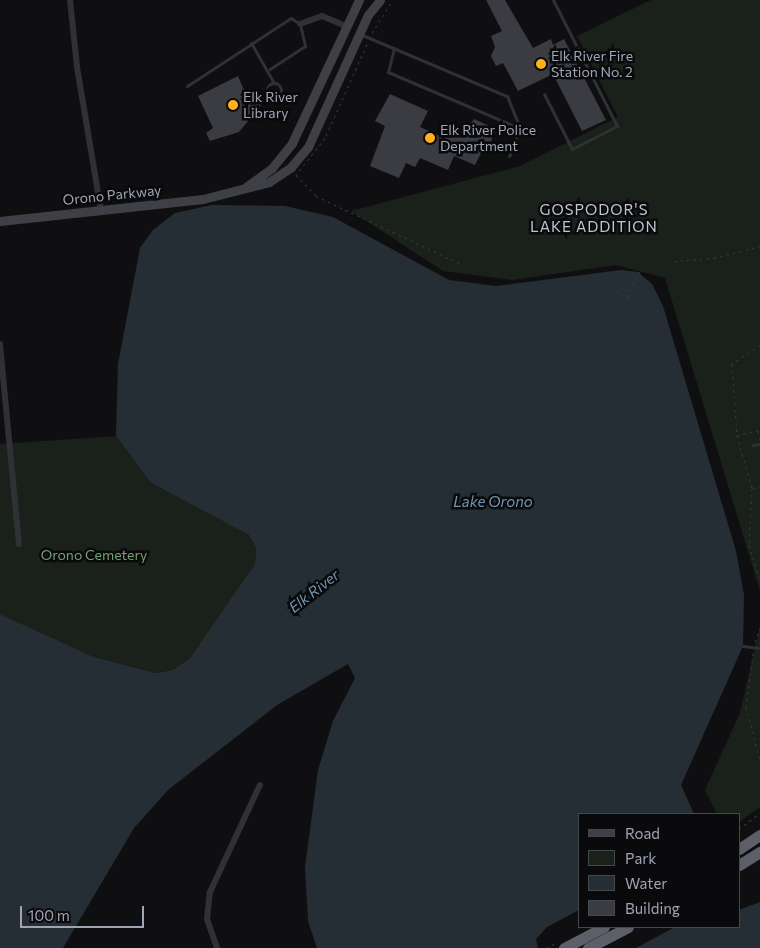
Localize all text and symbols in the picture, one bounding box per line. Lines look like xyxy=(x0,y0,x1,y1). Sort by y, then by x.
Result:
place label: Elk River Fire Station No. 2 xyxy=(551,48,633,80)
marker: Elk River Fire Station No. 2 xyxy=(535,58,547,70)
place label: Elk River Library xyxy=(243,89,298,121)
marker: Elk River Library xyxy=(227,99,239,111)
place label: Elk River Police Department xyxy=(440,122,536,154)
marker: Elk River Police Department xyxy=(424,132,436,144)
street label: Orono Parkway xyxy=(62,181,162,209)
district label: GOSPODOR'S LAKE ADDITION xyxy=(528,200,660,235)
water label: Lake Orono xyxy=(453,493,533,511)
park label: Orono Cemetery xyxy=(41,547,147,563)
water label: Elk River xyxy=(285,566,343,616)
legend xyxy=(578,813,740,928)
text: Road xyxy=(625,824,660,842)
text: Park xyxy=(625,849,656,867)
text: Water xyxy=(625,874,667,892)
scale bar xyxy=(22,896,146,928)
text: Building xyxy=(625,899,680,917)
text: 100 m xyxy=(28,906,70,924)

